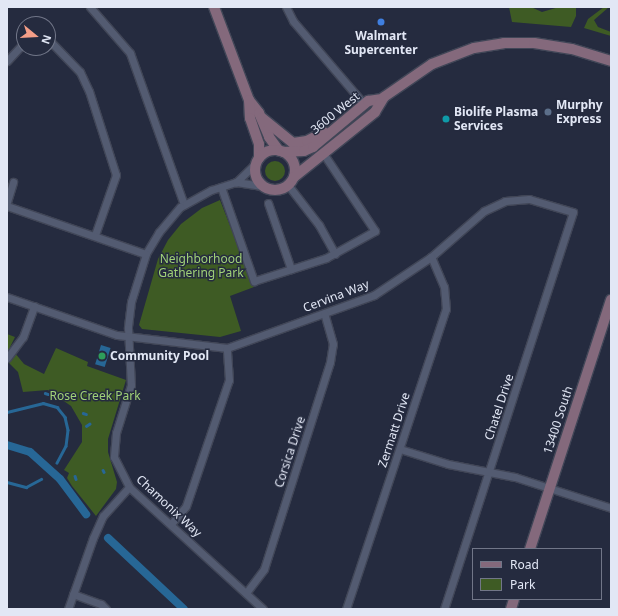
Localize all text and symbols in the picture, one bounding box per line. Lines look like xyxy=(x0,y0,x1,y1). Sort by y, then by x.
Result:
north arrow xyxy=(16,16,56,56)
marker: Walmart Supercenter xyxy=(376,17,386,27)
place label: Walmart Supercenter xyxy=(344,29,418,57)
text: N xyxy=(38,33,55,46)
street label: 3600 West xyxy=(308,89,362,137)
place label: Murphy Express xyxy=(556,98,603,126)
place label: Biolife Plasma Services xyxy=(454,105,538,133)
marker: Murphy Express xyxy=(543,107,553,117)
marker: Biolife Plasma Services xyxy=(441,114,451,124)
park label: Neighborhood Gathering Park xyxy=(158,252,244,280)
street label: Cervina Way xyxy=(301,277,371,315)
place label: Community Pool xyxy=(110,349,209,363)
marker: Community Pool xyxy=(97,351,107,361)
street label: Chatel Drive xyxy=(482,372,516,442)
street label: 13400 South xyxy=(540,384,576,456)
park label: Rose Creek Park xyxy=(49,389,141,403)
street label: Zermatt Drive xyxy=(375,391,413,469)
street label: Corsica Drive xyxy=(272,415,308,489)
street label: Chamonix Way xyxy=(133,472,205,540)
legend xyxy=(472,548,602,600)
text: Road xyxy=(510,556,539,573)
text: Park xyxy=(510,576,535,593)

